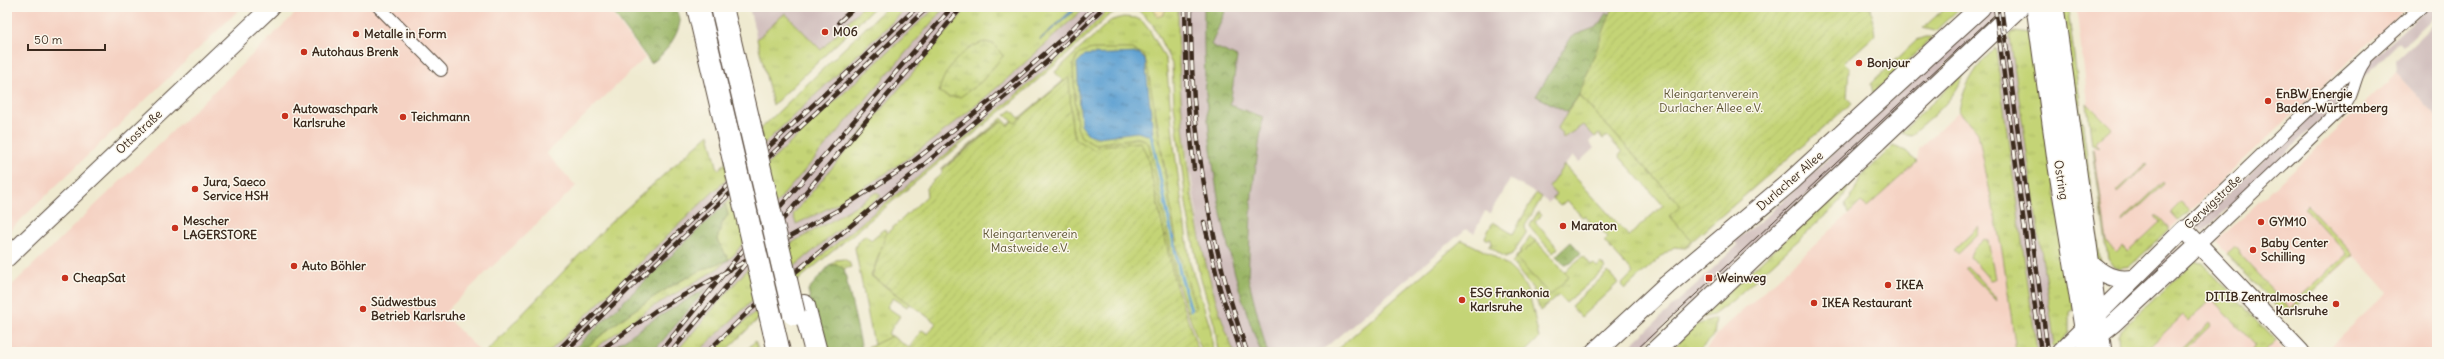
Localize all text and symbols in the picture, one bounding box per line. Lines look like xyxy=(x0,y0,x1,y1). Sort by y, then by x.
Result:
place label: M06 xyxy=(833,24,858,39)
scale bar xyxy=(28,26,105,52)
place label: Metalle in Form xyxy=(364,26,447,41)
marker: M06 xyxy=(820,27,830,37)
marker: Metalle in Form xyxy=(351,29,361,39)
text: 50 m xyxy=(34,32,63,47)
place label: Autohaus Brenk xyxy=(312,44,398,59)
marker: Autohaus Brenk xyxy=(299,47,309,57)
place label: Bonjour xyxy=(1867,55,1910,70)
marker: Bonjour xyxy=(1854,58,1864,68)
park label: Kleingartenverein Durlacher Allee e.V. xyxy=(1659,86,1763,115)
place label: EnBW Energie Baden-Württemberg xyxy=(2276,86,2388,116)
marker: EnBW Energie Baden-Württemberg xyxy=(2263,96,2273,106)
place label: Autowaschpark Karlsruhe xyxy=(293,101,378,130)
street label: Ottostraße xyxy=(112,106,165,157)
place label: Teichmann xyxy=(411,109,470,124)
marker: Autowaschpark Karlsruhe xyxy=(280,111,290,121)
marker: Teichmann xyxy=(398,112,408,122)
street label: Durlacher Allee xyxy=(1753,148,1826,214)
street label: Ostring xyxy=(2051,159,2072,201)
street label: Gerwigstraße xyxy=(2181,171,2244,232)
place label: Jura, Saeco Service HSH xyxy=(203,174,269,203)
marker: Jura, Saeco Service HSH xyxy=(190,184,200,194)
place label: Mescher LAGERSTORE xyxy=(183,213,257,242)
place label: GYM10 xyxy=(2269,214,2307,229)
marker: GYM10 xyxy=(2256,217,2266,227)
place label: Maraton xyxy=(1571,218,1617,233)
marker: Maraton xyxy=(1558,221,1568,231)
marker: Mescher LAGERSTORE xyxy=(170,223,180,233)
park label: Kleingartenverein Mastweide e.V. xyxy=(983,226,1077,255)
place label: Baby Center Schilling xyxy=(2261,235,2328,265)
marker: Baby Center Schilling xyxy=(2248,245,2258,255)
place label: Auto Böhler xyxy=(302,258,366,273)
marker: Auto Böhler xyxy=(289,261,299,271)
place label: CheapSat xyxy=(73,270,126,286)
place label: Weinweg xyxy=(1717,270,1766,286)
marker: CheapSat xyxy=(60,273,70,283)
marker: Weinweg xyxy=(1704,273,1714,283)
place label: IKEA xyxy=(1896,277,1924,292)
marker: IKEA xyxy=(1883,280,1893,290)
place label: ESG Frankonia Karlsruhe xyxy=(1470,285,1549,314)
place label: DITIB Zentralmoschee Karlsruhe xyxy=(2206,289,2329,318)
place label: Südwestbus Betrieb Karlsruhe xyxy=(371,294,466,323)
marker: ESG Frankonia Karlsruhe xyxy=(1457,295,1467,305)
place label: IKEA Restaurant xyxy=(1822,295,1913,310)
marker: IKEA Restaurant xyxy=(1809,298,1819,308)
marker: DITIB Zentralmoschee Karlsruhe xyxy=(2331,299,2341,309)
marker: Südwestbus Betrieb Karlsruhe xyxy=(358,304,368,314)

